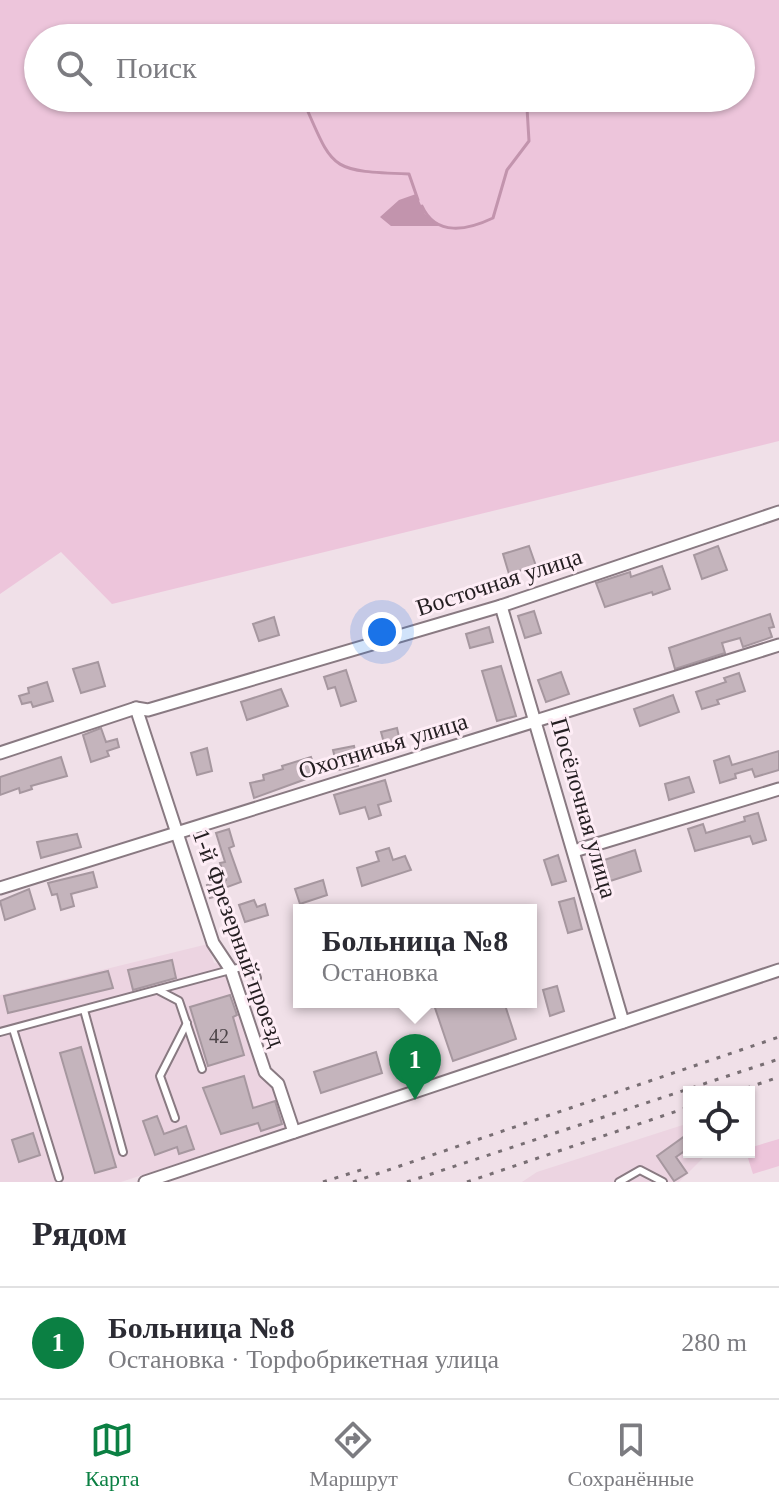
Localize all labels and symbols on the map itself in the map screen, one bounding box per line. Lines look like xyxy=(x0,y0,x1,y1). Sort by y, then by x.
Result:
street label: Восточная улица xyxy=(413,543,585,621)
your location xyxy=(362,612,402,652)
street label: Охотничья улица xyxy=(295,708,471,784)
street label: Посёлочная улица xyxy=(546,715,622,902)
street label: 1-й Фрезерный проезд xyxy=(187,825,291,1051)
house number: 42 xyxy=(209,1025,229,1047)
pin: 1 xyxy=(389,1034,441,1100)

